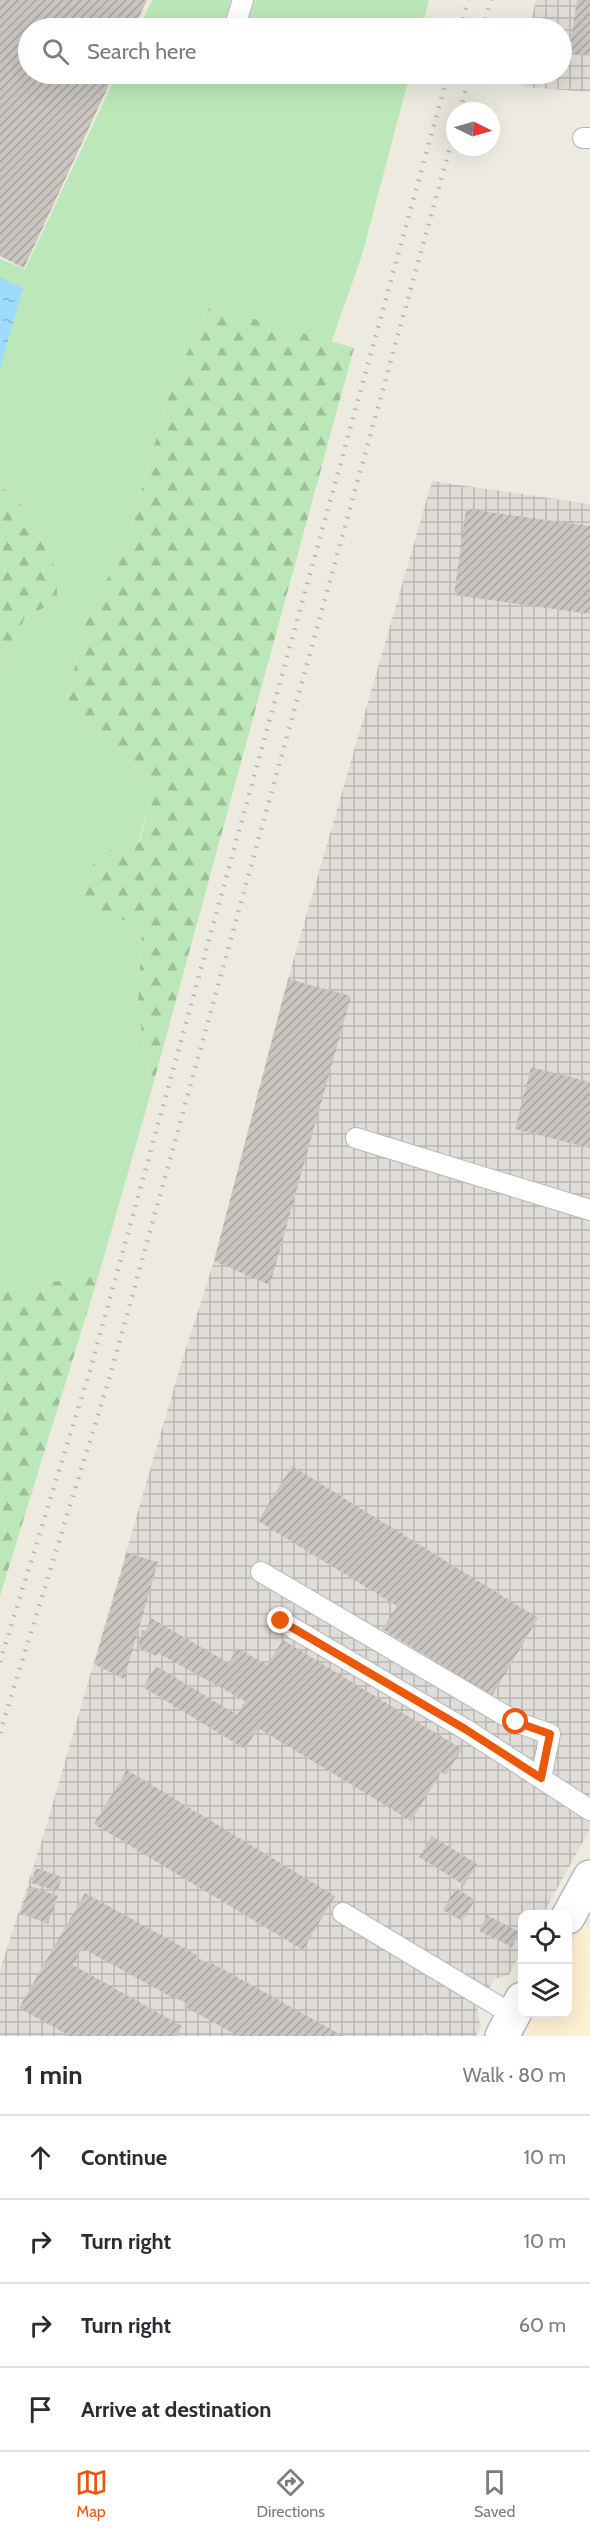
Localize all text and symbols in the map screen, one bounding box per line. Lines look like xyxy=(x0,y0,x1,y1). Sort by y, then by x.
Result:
search box xyxy=(18,18,572,84)
icon: search xyxy=(39,35,72,68)
text: Search here xyxy=(87,38,196,65)
north arrow xyxy=(446,102,500,156)
route end xyxy=(267,1607,293,1633)
route start xyxy=(502,1708,528,1734)
map controls xyxy=(518,1910,572,2018)
button: locate xyxy=(518,1910,572,1964)
button: layers xyxy=(518,1964,572,2018)
text: 1 min xyxy=(24,2059,83,2091)
text: Walk · 80 m xyxy=(463,2063,566,2087)
icon: ahead xyxy=(24,2141,57,2174)
text: Continue xyxy=(81,2144,167,2171)
text: 10 m xyxy=(523,2145,566,2169)
icon: right xyxy=(24,2225,57,2258)
text: Turn right xyxy=(81,2228,171,2255)
text: 10 m xyxy=(523,2229,566,2253)
icon: right xyxy=(24,2309,57,2342)
text: Turn right xyxy=(81,2312,171,2339)
text: 60 m xyxy=(519,2313,566,2337)
icon: arrive xyxy=(24,2393,57,2426)
text: Arrive at destination xyxy=(81,2396,271,2423)
tab: Map xyxy=(75,2466,108,2521)
tab: Directions xyxy=(257,2466,325,2521)
tab: Saved xyxy=(474,2466,515,2521)

